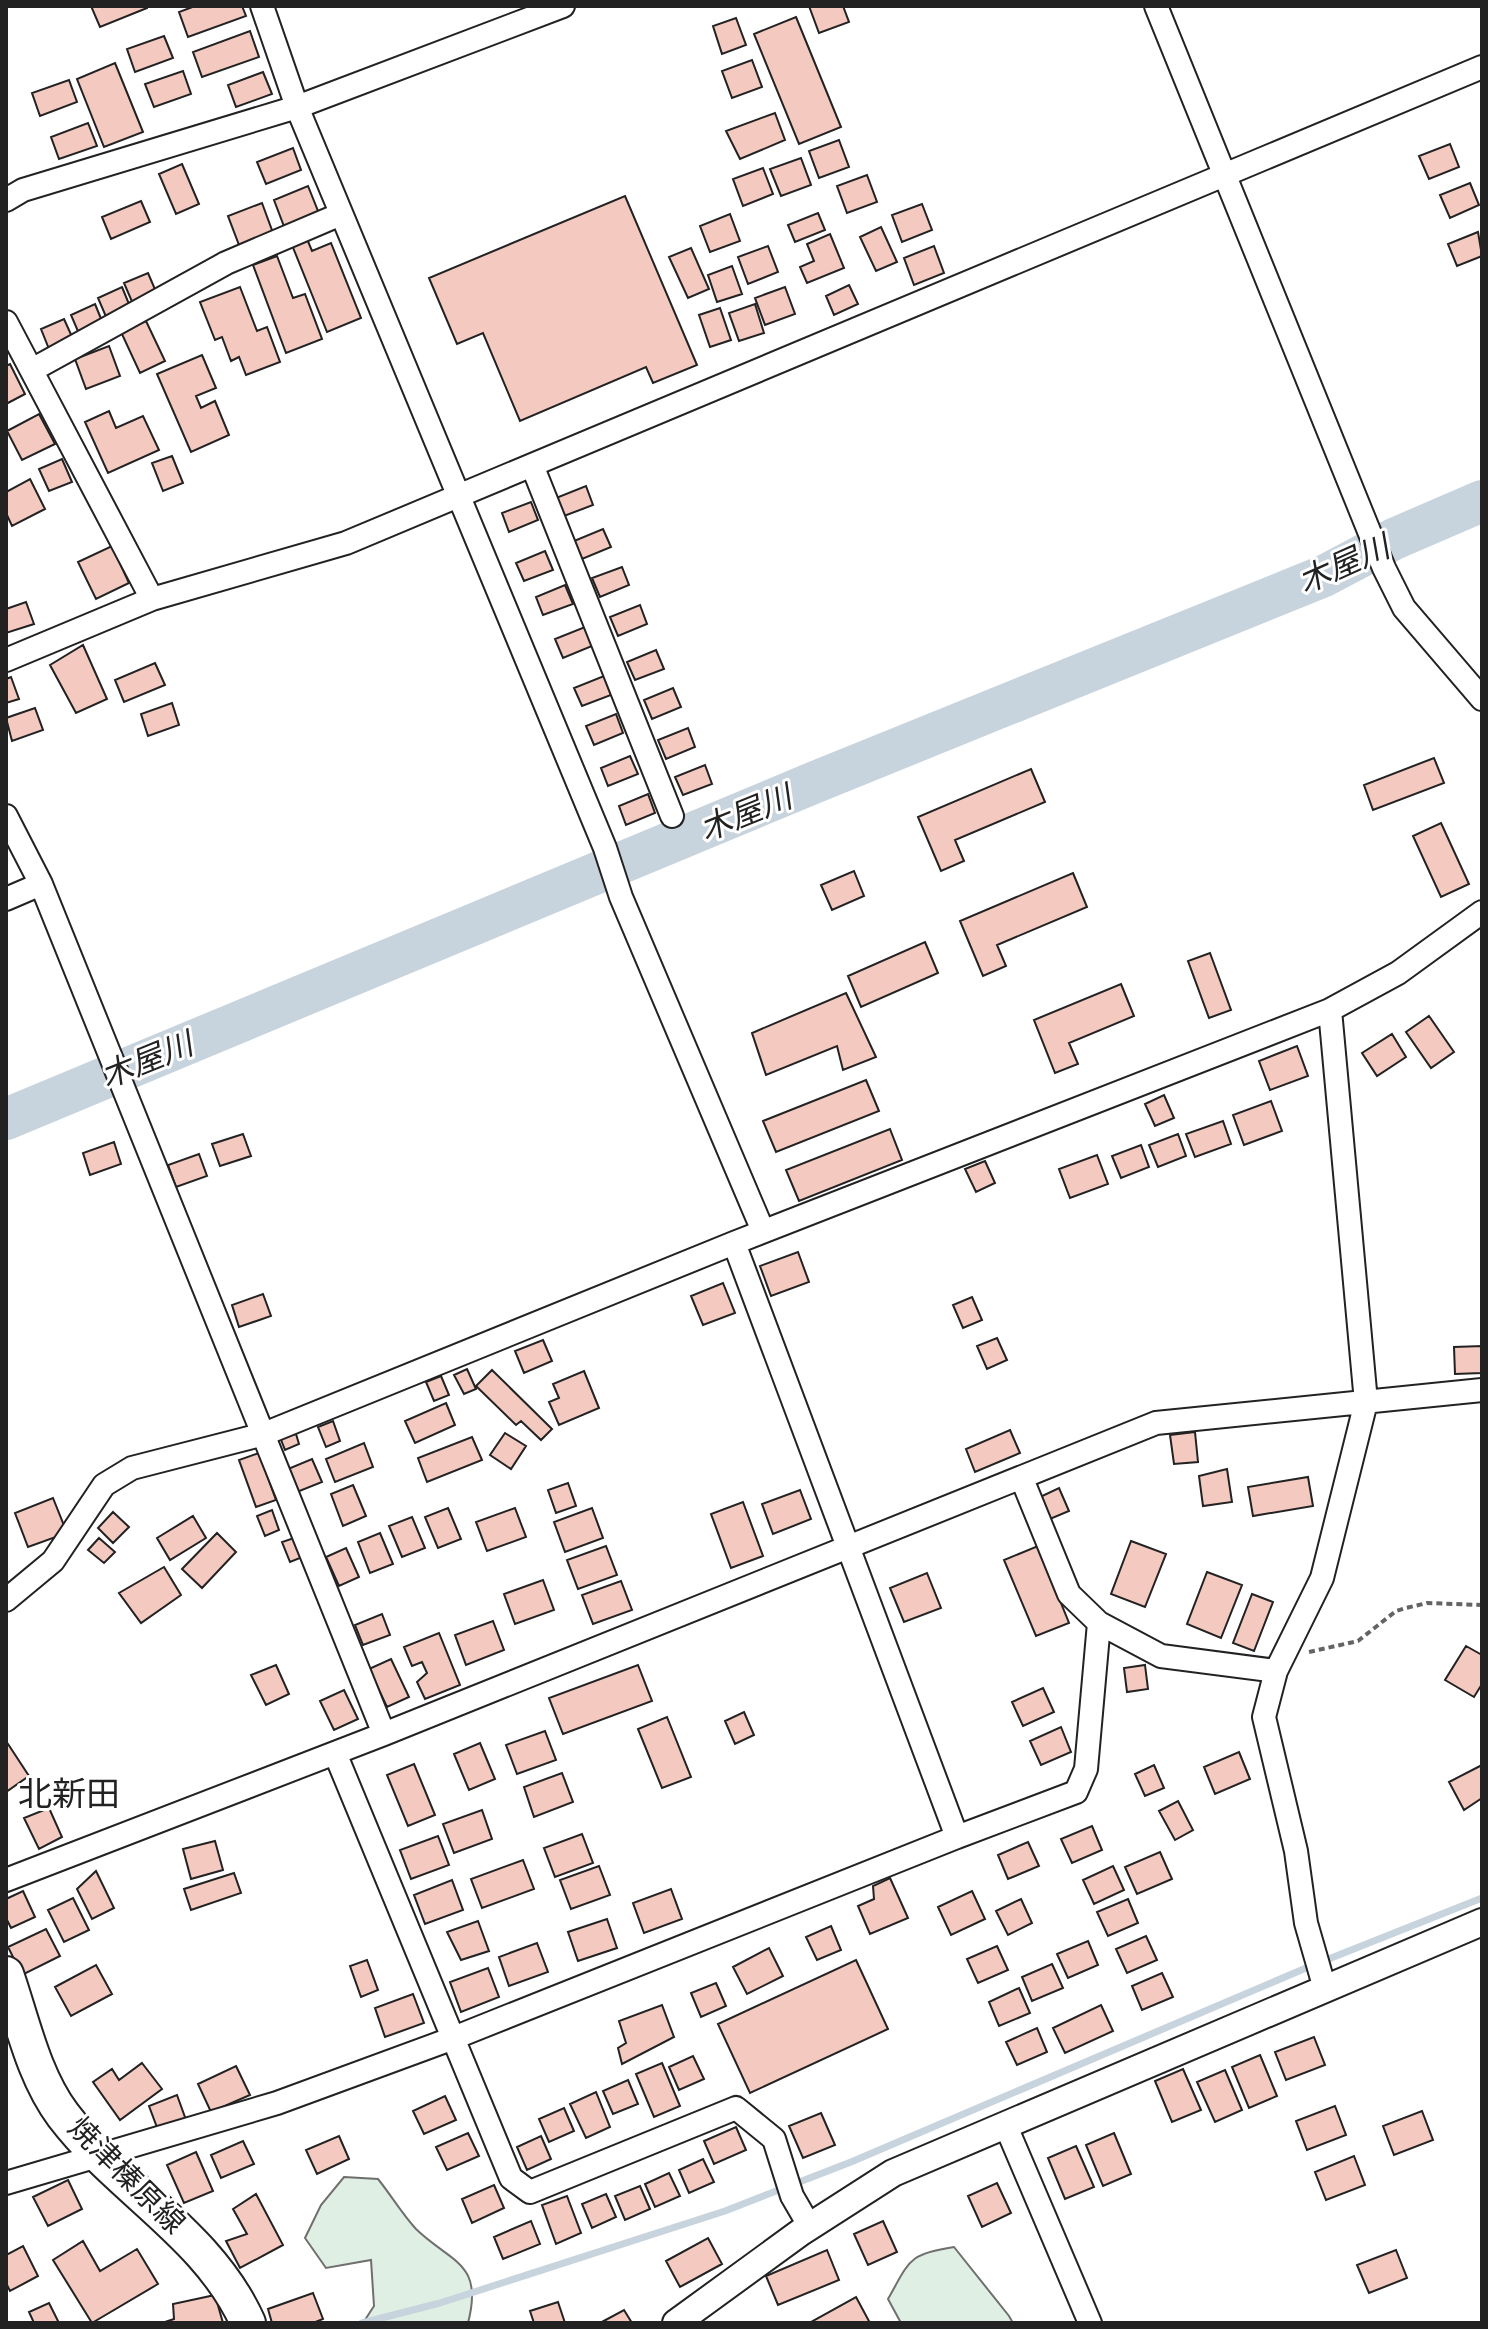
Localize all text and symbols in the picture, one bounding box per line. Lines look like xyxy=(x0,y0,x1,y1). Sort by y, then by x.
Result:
water label: 木屋川 xyxy=(1293,529,1397,599)
water label: 木屋川 xyxy=(695,779,799,847)
water label: 木屋川 xyxy=(96,1026,200,1094)
district label: 北新田 xyxy=(18,1777,120,1813)
street label: 焼津榛原線 xyxy=(62,2111,191,2240)

